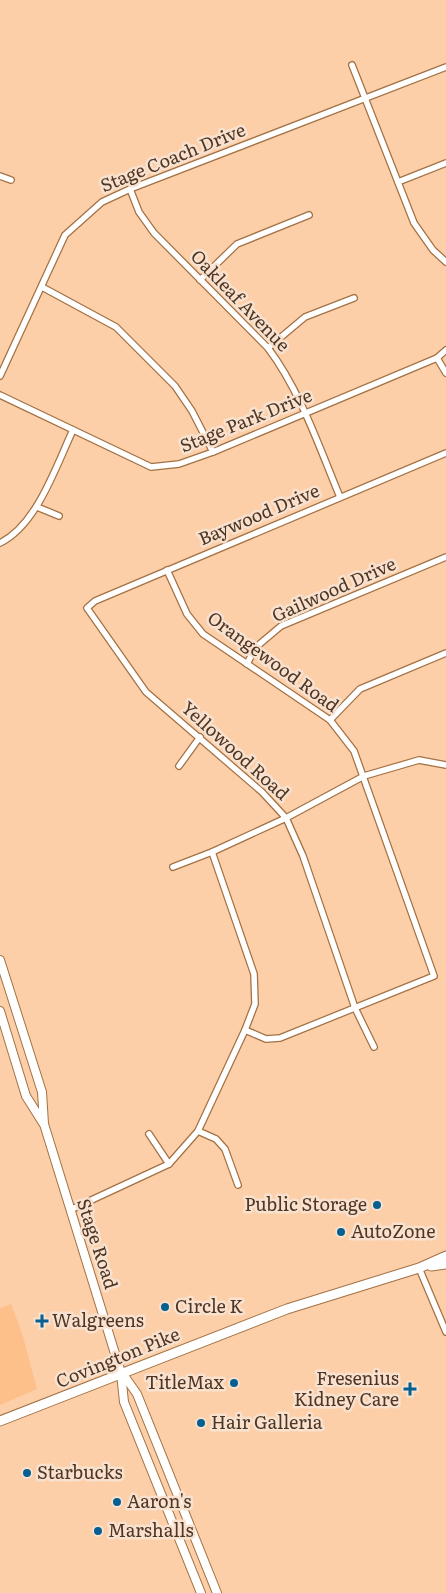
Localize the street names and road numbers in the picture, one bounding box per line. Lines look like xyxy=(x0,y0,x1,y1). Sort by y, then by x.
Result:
street label: Stage Coach Drive xyxy=(96,115,249,198)
street label: Oakleaf Avenue xyxy=(185,243,297,357)
street label: Stage Park Drive xyxy=(175,381,316,458)
street label: Baywood Drive xyxy=(194,476,323,551)
street label: Gailwood Drive xyxy=(267,549,400,628)
street label: Orangewood Road xyxy=(202,604,345,718)
street label: Yellowood Road xyxy=(176,694,296,806)
street label: Stage Road xyxy=(71,1195,126,1292)
street label: Covington Pike xyxy=(51,1319,183,1394)

